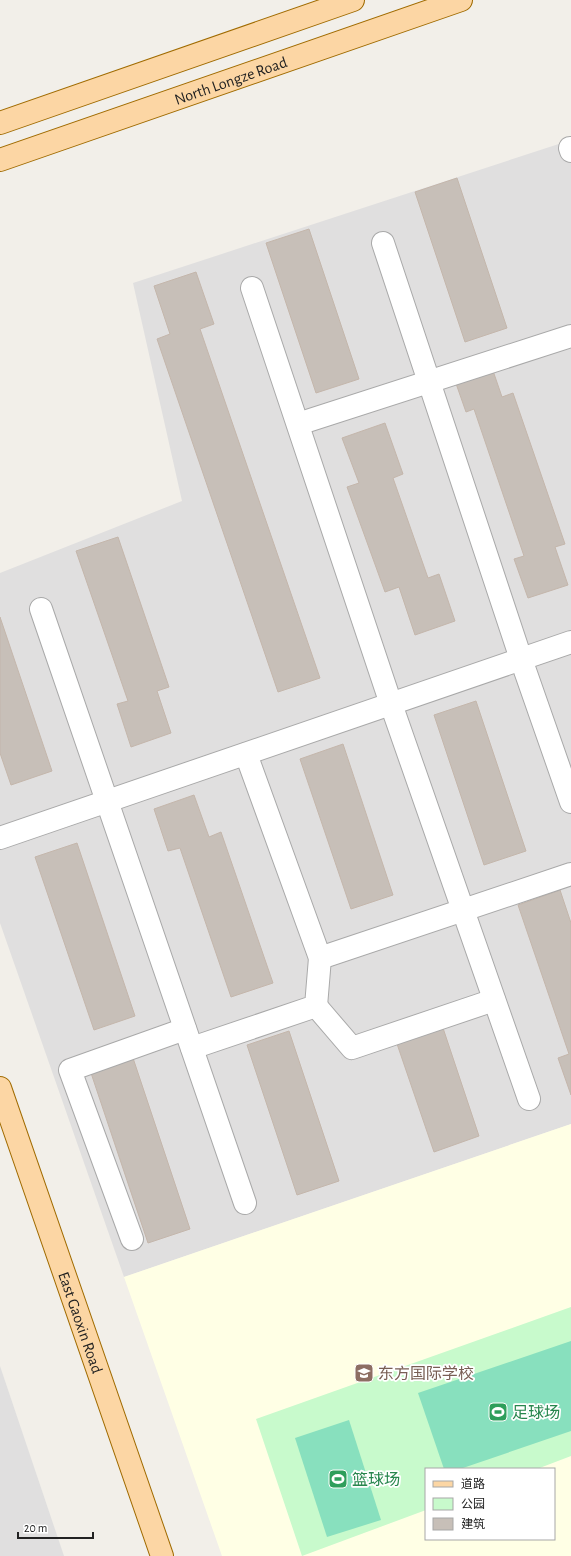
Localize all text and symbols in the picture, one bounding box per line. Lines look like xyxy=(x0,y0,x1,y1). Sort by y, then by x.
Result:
street label: North Longze Road xyxy=(172,54,289,108)
street label: East Gaoxin Road xyxy=(55,1270,105,1376)
school or university icon: 东方国际学校 xyxy=(353,1362,375,1384)
place label: 东方国际学校 xyxy=(378,1365,474,1382)
sports icon: 足球场 xyxy=(487,1401,509,1423)
place label: 足球场 xyxy=(512,1404,560,1421)
sports icon: 篮球场 xyxy=(327,1468,349,1490)
legend xyxy=(425,1468,555,1540)
place label: 篮球场 xyxy=(352,1471,400,1488)
text: 道路 xyxy=(461,1477,485,1490)
text: 公园 xyxy=(461,1498,485,1510)
scale bar xyxy=(18,1514,93,1540)
text: 建筑 xyxy=(461,1517,485,1530)
text: 20 m xyxy=(24,1522,47,1534)

